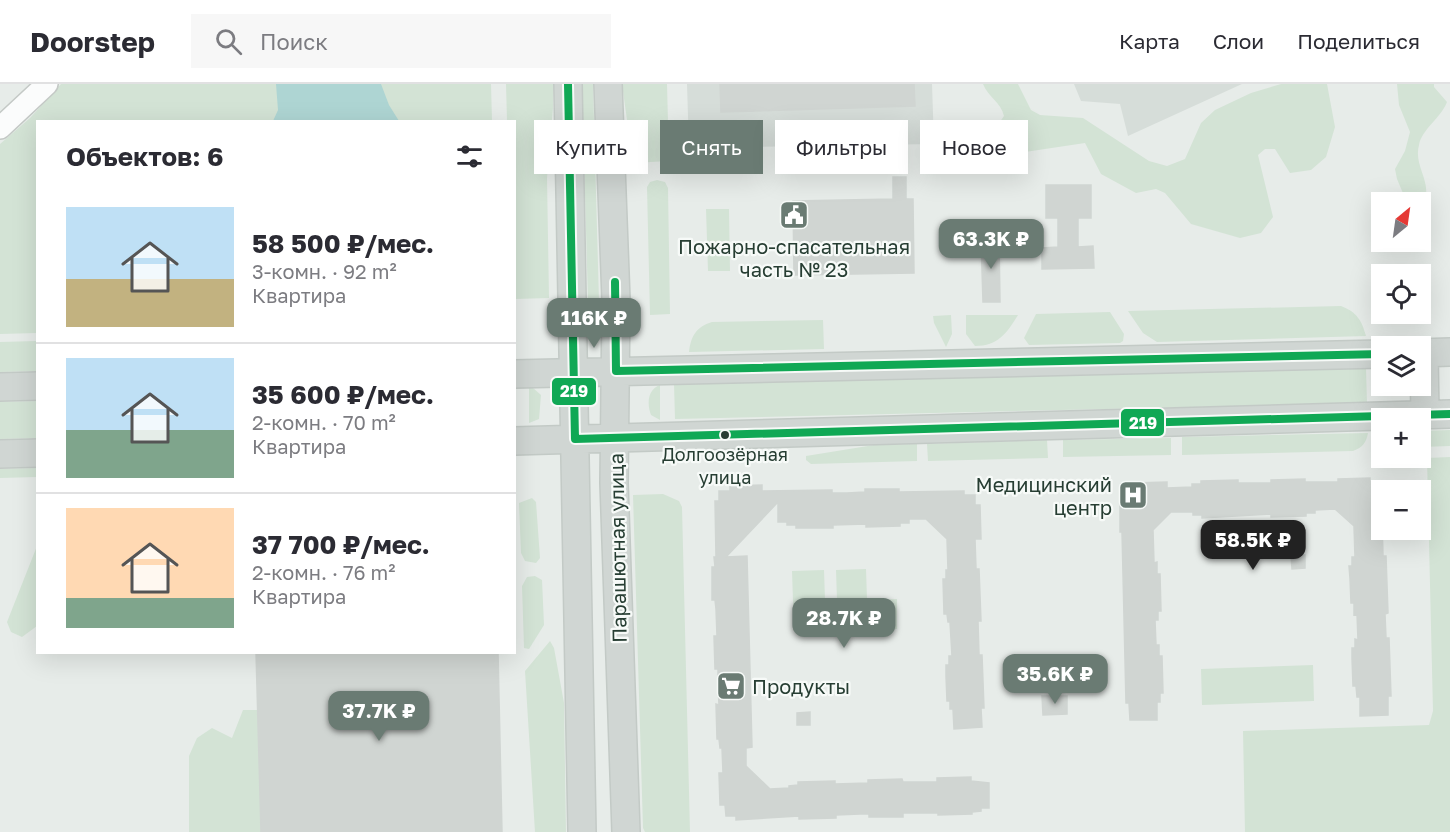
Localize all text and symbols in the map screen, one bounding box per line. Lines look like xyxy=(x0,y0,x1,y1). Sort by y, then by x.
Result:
search box xyxy=(191,14,611,68)
text: Doorstep xyxy=(30,25,155,58)
icon: search xyxy=(212,25,245,58)
text: Поиск xyxy=(260,28,328,55)
text: Карта xyxy=(1119,28,1180,54)
text: Слои xyxy=(1213,28,1264,54)
text: Поделиться xyxy=(1297,28,1420,54)
chip: Купить xyxy=(534,120,648,174)
chip: Снять xyxy=(660,120,763,174)
chip: Фильтры xyxy=(775,120,908,174)
chip: Новое xyxy=(920,120,1028,174)
icon: filters xyxy=(453,140,486,173)
text: Объектов: 6 xyxy=(66,141,224,172)
north arrow xyxy=(1371,192,1431,252)
map controls xyxy=(1371,192,1431,540)
public building icon: Пожарно-спасательная часть № 23 xyxy=(778,199,810,231)
pin: 63.3K ₽ xyxy=(936,219,1046,270)
text: 63.3K ₽ xyxy=(953,226,1029,250)
text: 58 500 ₽/мес. xyxy=(252,228,434,259)
icon: home xyxy=(114,231,186,303)
place label: Пожарно-спасательная часть № 23 xyxy=(678,234,910,281)
text: 3-комн. · 92 m² xyxy=(252,259,397,283)
button: locate xyxy=(1371,264,1431,324)
text: Квартира xyxy=(252,283,346,307)
pin: 116K ₽ xyxy=(545,298,643,349)
text: 116K ₽ xyxy=(561,305,627,329)
button: layers xyxy=(1371,336,1431,396)
line badge: 219 xyxy=(551,377,597,406)
text: 35 600 ₽/мес. xyxy=(252,379,434,410)
text: 219 xyxy=(560,381,588,401)
icon: home xyxy=(114,382,186,454)
line badge: 219 xyxy=(1120,408,1165,437)
button: + xyxy=(1371,408,1431,468)
text: 2-комн. · 70 m² xyxy=(252,410,396,434)
text: 219 xyxy=(1129,413,1157,433)
marker: Долгоозёрная улица xyxy=(719,429,731,441)
text: Квартира xyxy=(252,434,346,458)
place label: Долгоозёрная улица xyxy=(662,443,788,488)
street label: Парашютная улица xyxy=(603,453,631,643)
place label: Медицинский центр xyxy=(976,472,1112,519)
hospital icon: Медицинский центр xyxy=(1117,479,1149,511)
button: − xyxy=(1371,480,1431,540)
pin: 58.5K ₽ xyxy=(1198,520,1308,571)
text: 58.5K ₽ xyxy=(1215,527,1291,551)
text: 37 700 ₽/мес. xyxy=(252,529,430,560)
icon: home xyxy=(114,532,186,604)
text: 2-комн. · 76 m² xyxy=(252,560,396,584)
text: Квартира xyxy=(252,584,346,608)
pin: 28.7K ₽ xyxy=(789,598,899,649)
text: 28.7K ₽ xyxy=(806,605,882,629)
pin: 35.6K ₽ xyxy=(1000,654,1110,705)
text: 35.6K ₽ xyxy=(1017,661,1093,685)
supermarket icon: Продукты xyxy=(715,670,747,702)
place label: Продукты xyxy=(752,674,850,698)
pin: 37.7K ₽ xyxy=(324,691,434,742)
text: 37.7K ₽ xyxy=(342,698,416,722)

